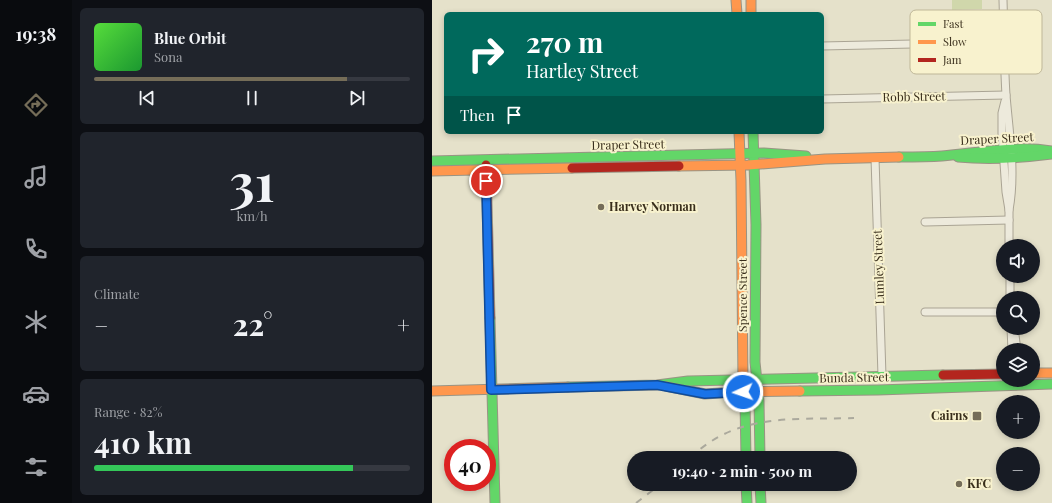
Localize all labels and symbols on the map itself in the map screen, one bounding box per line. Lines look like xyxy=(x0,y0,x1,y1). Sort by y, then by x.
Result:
legend xyxy=(910,10,1042,74)
text: Fast xyxy=(943,16,963,31)
text: Slow xyxy=(943,34,967,49)
text: Jam xyxy=(942,52,962,67)
street label: Robb Street xyxy=(882,87,946,105)
street label: Draper Street xyxy=(960,128,1035,148)
street label: Draper Street xyxy=(591,135,666,153)
pin xyxy=(469,164,503,198)
place label: Harvey Norman xyxy=(609,198,697,214)
marker: Harvey Norman xyxy=(596,202,606,212)
street label: Lumley Street xyxy=(869,229,887,305)
street label: Spence Street xyxy=(734,257,750,332)
street label: Bunda Street xyxy=(819,368,890,386)
position arrow xyxy=(722,371,764,413)
place label: Cairns xyxy=(931,407,968,423)
marker: Cairns xyxy=(971,410,983,422)
speed limit sign: 40 xyxy=(444,439,496,491)
place label: KFC xyxy=(967,475,991,491)
marker: KFC xyxy=(954,479,964,489)

